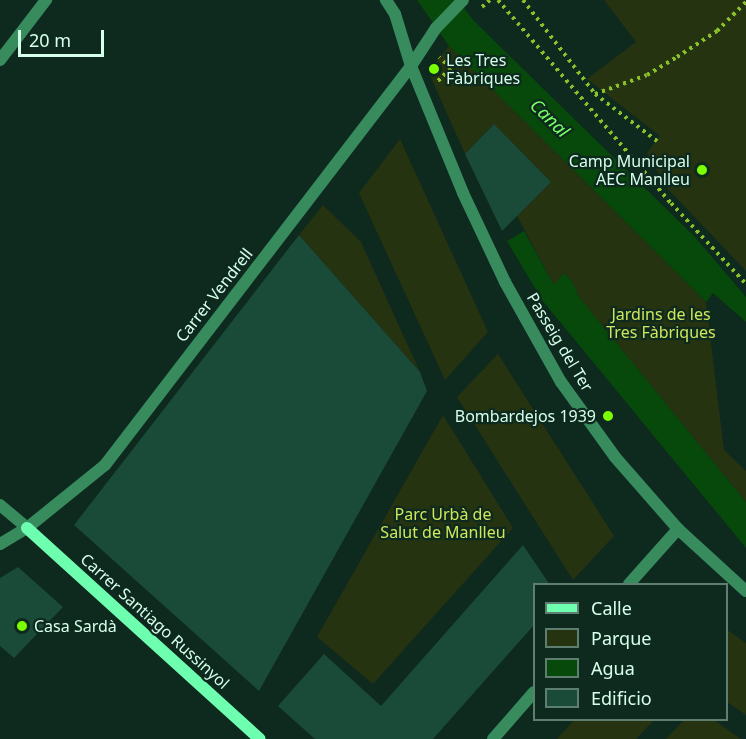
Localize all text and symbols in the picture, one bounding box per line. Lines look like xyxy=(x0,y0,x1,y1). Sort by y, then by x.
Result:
scale bar xyxy=(21,18,106,56)
text: 20 m xyxy=(29,28,71,52)
place label: Les Tres Fàbriques xyxy=(446,50,520,88)
marker: Les Tres Fàbriques xyxy=(427,62,441,76)
water label: Canal xyxy=(526,94,574,142)
place label: Camp Municipal AEC Manlleu xyxy=(569,151,690,189)
marker: Camp Municipal AEC Manlleu xyxy=(695,163,709,177)
street label: Carrer Vendrell xyxy=(172,244,256,346)
street label: Passeig del Ter xyxy=(523,289,597,395)
park label: Jardins de les Tres Fàbriques xyxy=(606,304,716,342)
place label: Bombardejos 1939 xyxy=(455,406,596,426)
marker: Bombardejos 1939 xyxy=(601,409,615,423)
park label: Parc Urbà de Salut de Manlleu xyxy=(380,504,506,542)
street label: Carrer Santiago Russinyol xyxy=(77,549,233,693)
legend xyxy=(533,583,728,721)
text: Calle xyxy=(591,596,632,620)
place label: Casa Sardà xyxy=(34,616,117,636)
marker: Casa Sardà xyxy=(15,619,29,633)
text: Parque xyxy=(591,626,651,650)
text: Agua xyxy=(591,656,635,680)
text: Edificio xyxy=(591,686,652,710)

